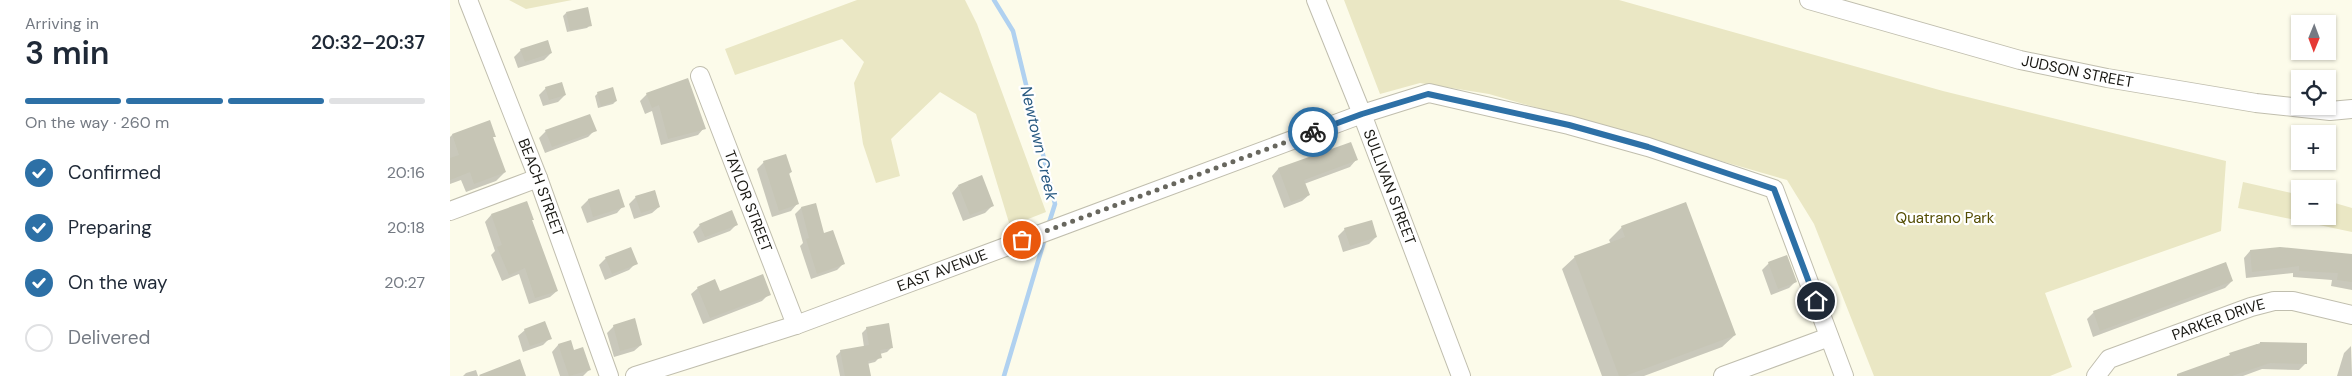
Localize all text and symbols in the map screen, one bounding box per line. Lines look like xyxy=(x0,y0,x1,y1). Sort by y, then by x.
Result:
text: Arriving in xyxy=(25,13,99,34)
north arrow xyxy=(2291,15,2336,60)
map controls xyxy=(2291,15,2336,225)
text: 20:32–20:37 xyxy=(311,30,425,55)
text: 3 min xyxy=(25,32,109,74)
street label: JUDSON STREET xyxy=(2020,51,2135,92)
button: locate xyxy=(2291,70,2336,115)
water label: Newtown Creek xyxy=(1016,84,1063,203)
courier xyxy=(1288,107,1338,157)
text: On the way · 260 m xyxy=(25,112,169,133)
icon: bike xyxy=(1299,118,1327,146)
button: + xyxy=(2291,125,2336,170)
street label: SULLIVAN STREET xyxy=(1359,126,1421,248)
street label: BEACH STREET xyxy=(513,135,568,239)
street label: TAYLOR STREET xyxy=(720,147,777,255)
icon: check xyxy=(25,159,53,187)
text: Confirmed xyxy=(68,160,161,185)
text: 20:16 xyxy=(387,162,425,183)
button: − xyxy=(2291,180,2336,225)
park label: Quatrano Park xyxy=(1896,208,1995,228)
icon: check xyxy=(25,214,53,242)
text: Preparing xyxy=(68,215,152,240)
text: 20:18 xyxy=(387,217,425,238)
pin xyxy=(1001,219,1043,261)
icon: bag xyxy=(1008,226,1036,254)
street label: EAST AVENUE xyxy=(894,244,990,296)
icon: check xyxy=(25,269,53,297)
text: On the way xyxy=(68,270,168,295)
text: 20:27 xyxy=(384,272,425,293)
pin xyxy=(1795,280,1837,322)
icon: home xyxy=(1802,287,1830,315)
street label: PARKER DRIVE xyxy=(2169,294,2267,345)
text: Delivered xyxy=(68,325,150,350)

